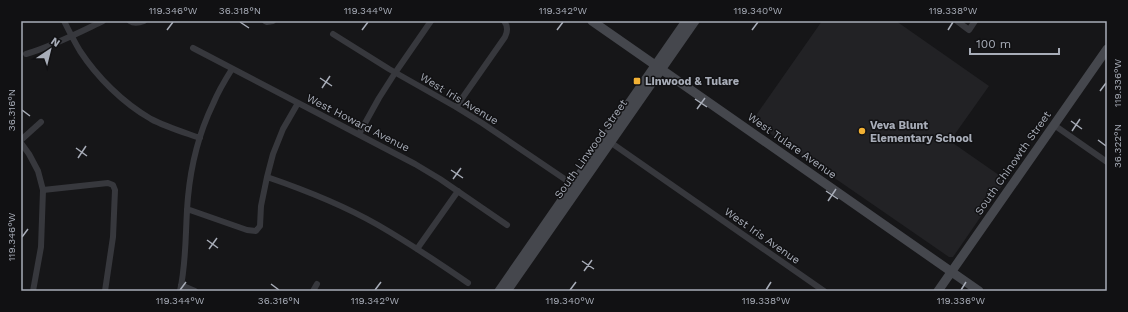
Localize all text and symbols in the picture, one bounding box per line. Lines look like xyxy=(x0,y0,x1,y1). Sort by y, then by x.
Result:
text: 119.346°W xyxy=(149,5,198,16)
text: 36.318°N xyxy=(219,5,261,16)
text: 119.344°W xyxy=(344,5,393,16)
text: 119.342°W xyxy=(539,5,588,16)
text: 119.340°W xyxy=(734,5,783,16)
text: 119.338°W xyxy=(929,5,978,16)
north arrow xyxy=(30,30,70,70)
scale bar xyxy=(970,30,1059,56)
text: N xyxy=(48,35,63,50)
text: 100 m xyxy=(976,37,1011,51)
text: 119.336°W xyxy=(1112,58,1123,107)
street label: West Iris Avenue xyxy=(417,70,501,128)
place label: Linwood & Tulare xyxy=(645,75,739,88)
marker: Linwood & Tulare xyxy=(632,76,642,86)
text: 36.316°N xyxy=(6,89,17,131)
street label: West Howard Avenue xyxy=(304,91,412,155)
street label: South Linwood Street xyxy=(552,97,630,201)
street label: South Chinowth Street xyxy=(972,108,1054,217)
street label: West Tulare Avenue xyxy=(745,110,839,182)
place label: Veva Blunt Elementary School xyxy=(870,119,973,145)
text: 36.322°N xyxy=(1112,124,1123,168)
marker: Veva Blunt Elementary School xyxy=(857,126,867,136)
street label: West Iris Avenue xyxy=(722,205,802,267)
text: 119.346°W xyxy=(6,212,17,261)
text: 119.344°W xyxy=(156,295,205,306)
text: 36.316°N xyxy=(258,295,300,306)
text: 119.342°W xyxy=(351,295,400,306)
text: 119.340°W xyxy=(546,295,595,306)
text: 119.338°W xyxy=(742,295,791,306)
text: 119.336°W xyxy=(937,295,986,306)

